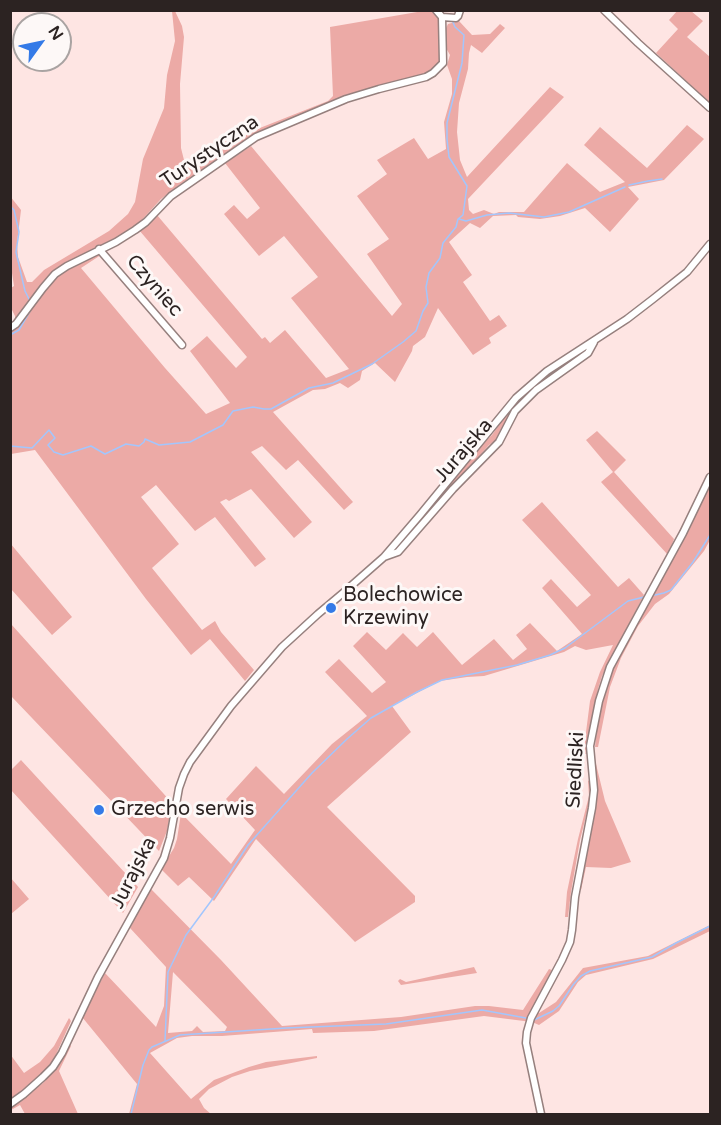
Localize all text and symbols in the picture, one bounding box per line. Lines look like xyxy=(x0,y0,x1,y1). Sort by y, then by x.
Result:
north arrow xyxy=(12,12,72,72)
text: N xyxy=(44,22,67,44)
street label: Turystyczna xyxy=(156,110,264,194)
street label: Czyniec xyxy=(121,250,187,322)
street label: Jurajska xyxy=(430,414,498,488)
place label: Bolechowice Krzewiny xyxy=(343,584,463,631)
marker: Bolechowice Krzewiny xyxy=(324,601,338,615)
street label: Siedliski xyxy=(562,731,590,809)
place label: Grzecho serwis xyxy=(111,798,254,822)
marker: Grzecho serwis xyxy=(92,803,106,817)
street label: Jurajska xyxy=(106,833,162,913)

